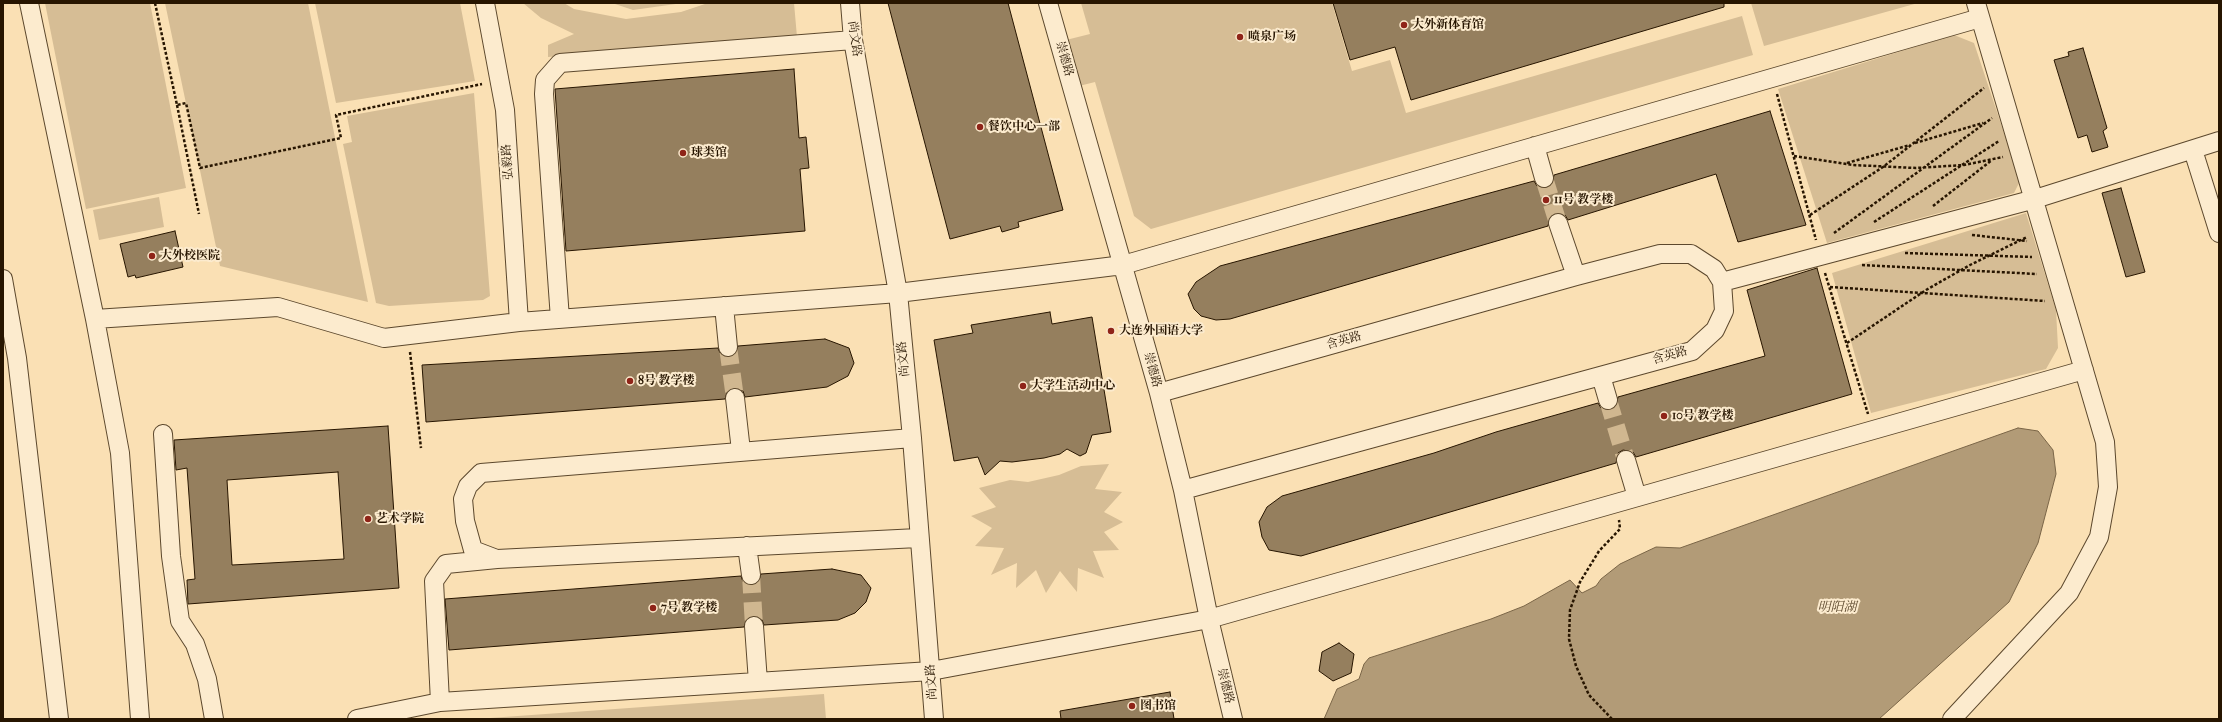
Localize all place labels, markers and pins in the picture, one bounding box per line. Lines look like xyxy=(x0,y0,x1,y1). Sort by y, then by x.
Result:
place label: 大外新体育馆 xyxy=(1412,18,1484,32)
marker: 大外新体育馆 xyxy=(1399,20,1409,30)
place label: 喷泉广场 xyxy=(1248,30,1296,44)
marker: 喷泉广场 xyxy=(1235,32,1245,42)
place label: 餐饮中心一部 xyxy=(988,120,1060,134)
marker: 餐饮中心一部 xyxy=(975,122,985,132)
place label: 球类馆 xyxy=(691,146,727,160)
marker: 球类馆 xyxy=(678,148,688,158)
place label: 11号 教学楼 xyxy=(1554,193,1613,207)
marker: 11号 教学楼 xyxy=(1541,195,1551,205)
place label: 大外校医院 xyxy=(160,249,220,263)
marker: 大外校医院 xyxy=(147,251,157,261)
place label: 大连外国语大学 xyxy=(1119,324,1203,338)
marker: 大连外国语大学 xyxy=(1106,326,1116,336)
place label: 8号 教学楼 xyxy=(638,374,695,388)
marker: 8号 教学楼 xyxy=(625,376,635,386)
place label: 大学生活动中心 xyxy=(1031,379,1115,393)
marker: 大学生活动中心 xyxy=(1018,381,1028,391)
place label: 10号 教学楼 xyxy=(1672,409,1733,423)
marker: 10号 教学楼 xyxy=(1659,411,1669,421)
place label: 艺术学院 xyxy=(376,512,424,526)
marker: 艺术学院 xyxy=(363,514,373,524)
place label: 7号 教学楼 xyxy=(661,601,717,615)
marker: 7号 教学楼 xyxy=(648,603,658,613)
place label: 图书馆 xyxy=(1140,699,1176,713)
marker: 图书馆 xyxy=(1127,701,1137,711)

